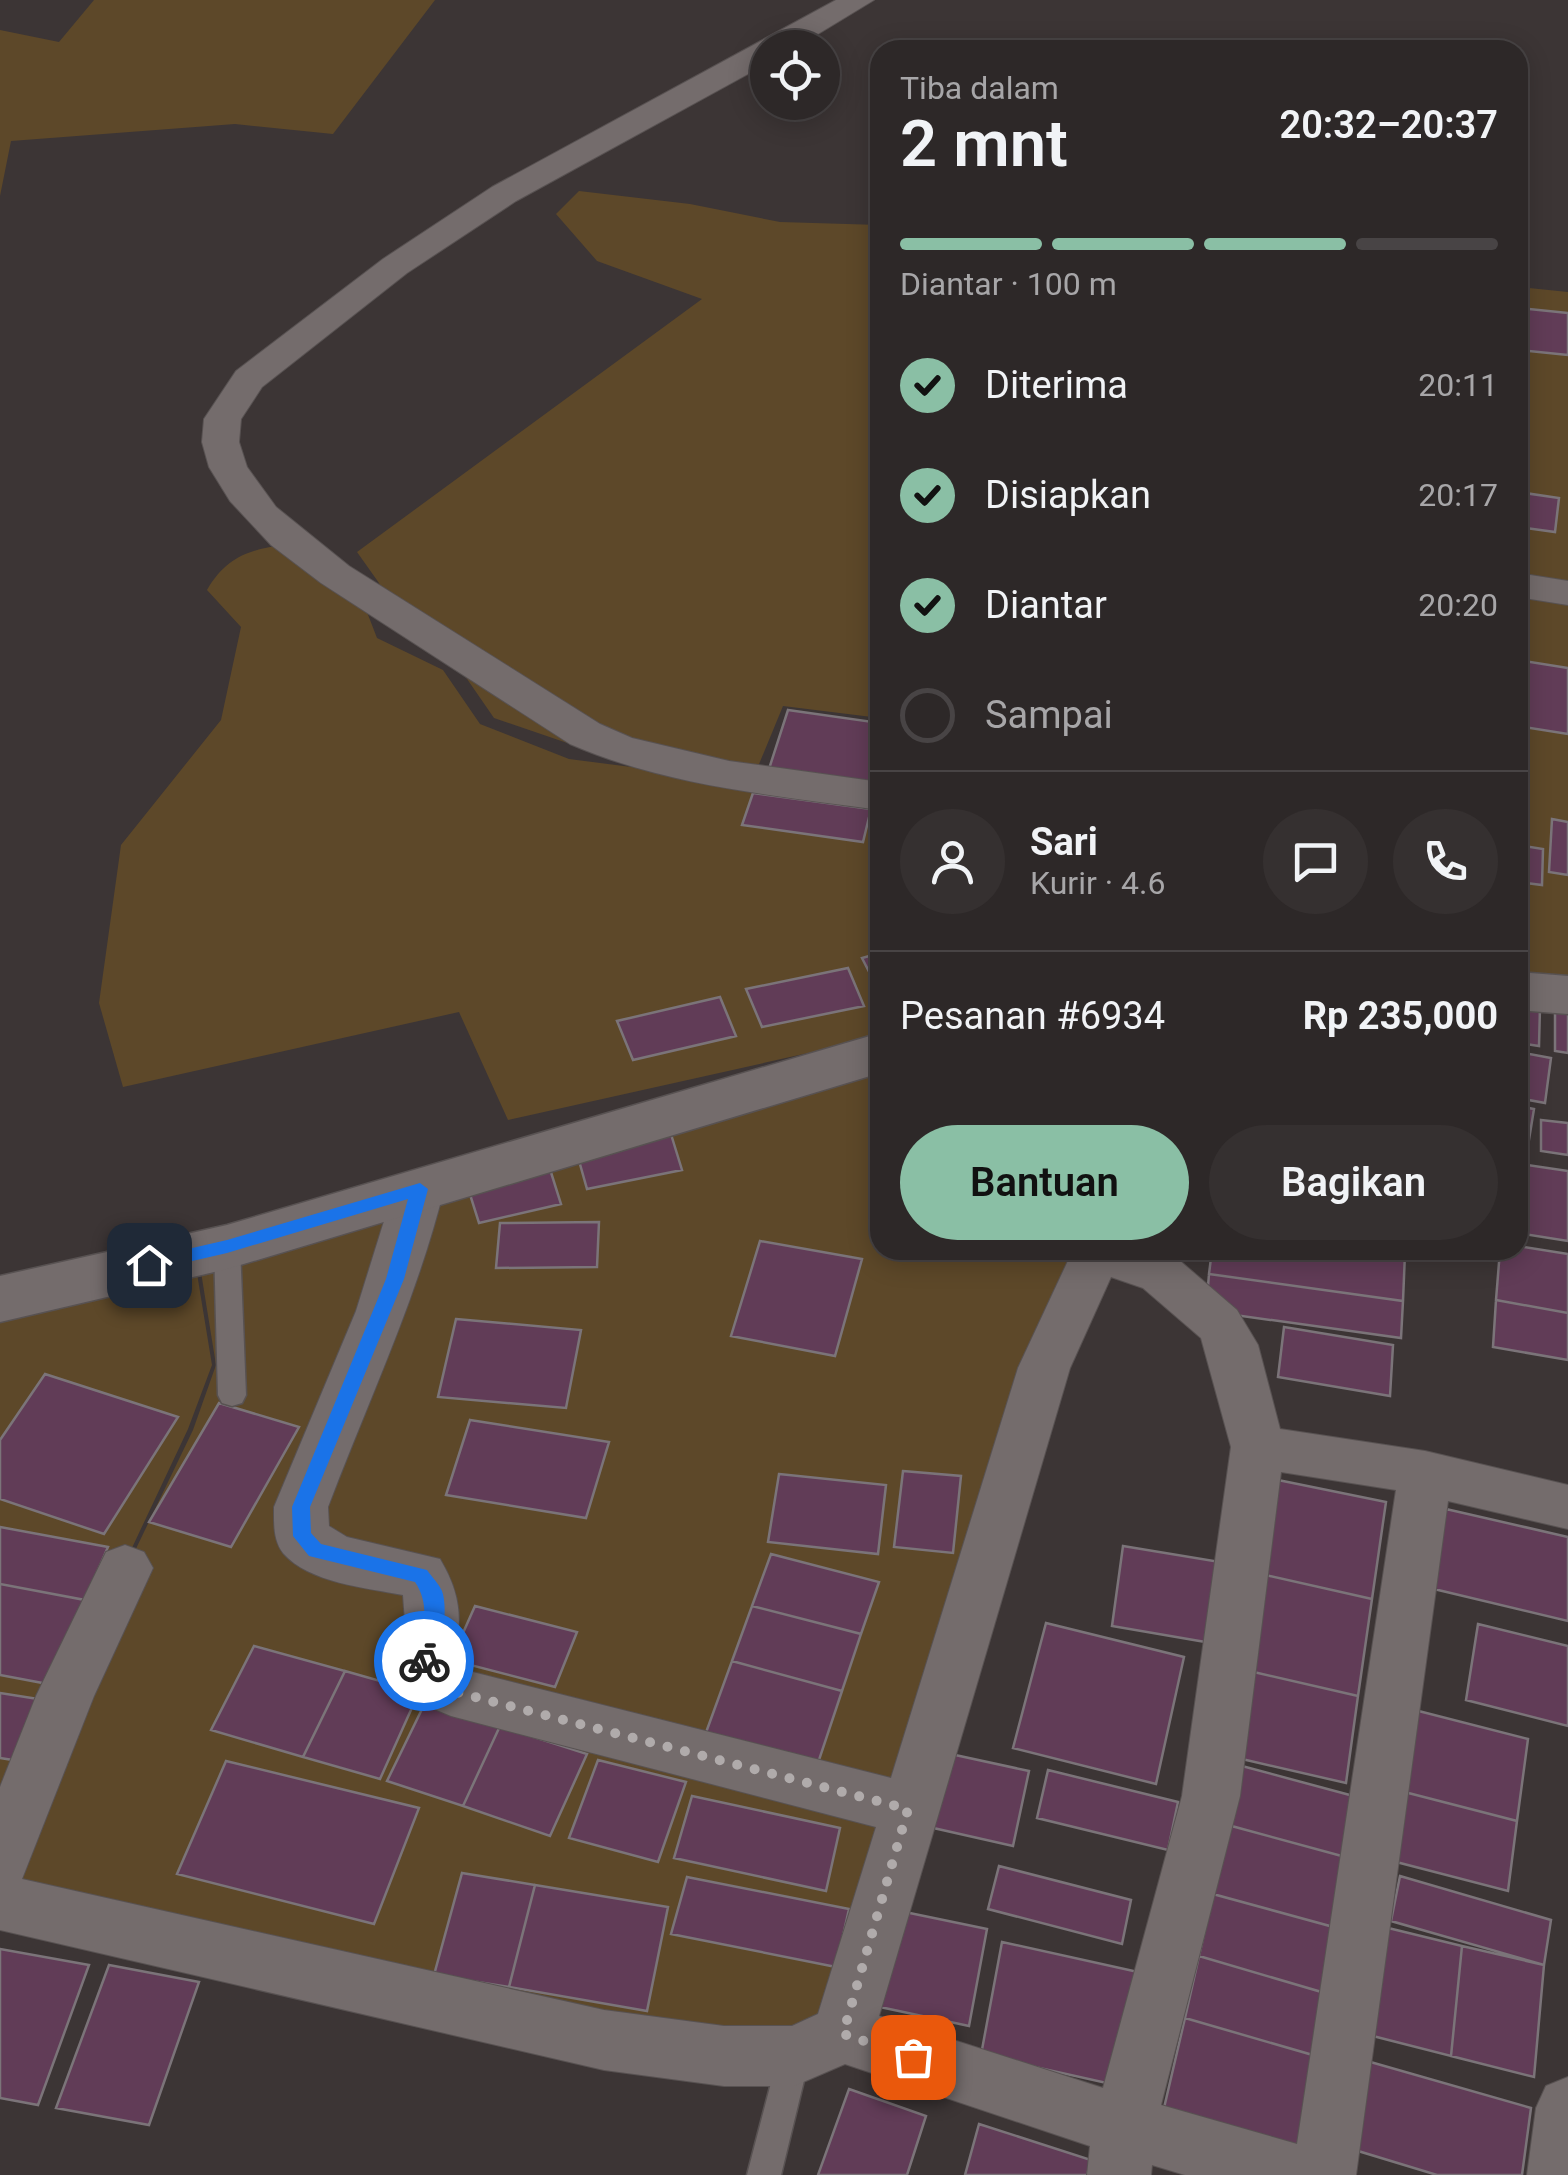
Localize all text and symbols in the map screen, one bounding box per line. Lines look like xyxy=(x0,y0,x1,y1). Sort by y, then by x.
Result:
map controls xyxy=(750,30,840,120)
button: locate xyxy=(750,30,840,120)
text: Tiba dalam xyxy=(900,69,1059,107)
text: 20:32–20:37 xyxy=(1279,103,1498,147)
text: 2 mnt xyxy=(900,106,1068,182)
text: Diantar · 100 m xyxy=(900,265,1117,303)
icon: check xyxy=(900,358,955,413)
text: Diterima xyxy=(985,363,1128,407)
text: 20:11 xyxy=(1418,366,1498,404)
icon: check xyxy=(900,468,955,523)
text: Disiapkan xyxy=(985,473,1151,517)
text: 20:17 xyxy=(1418,476,1498,514)
icon: check xyxy=(900,578,955,633)
text: Diantar xyxy=(985,583,1107,627)
text: 20:20 xyxy=(1418,586,1498,624)
text: Sampai xyxy=(985,693,1113,737)
button: person xyxy=(900,809,1005,914)
button: chat xyxy=(1263,809,1368,914)
button: phone xyxy=(1393,809,1498,914)
text: Sari xyxy=(1030,820,1098,864)
text: Kurir · 4.6 xyxy=(1030,864,1165,902)
text: Pesanan #6934 xyxy=(900,994,1165,1038)
text: Rp 235,000 xyxy=(1303,994,1498,1038)
button: Bantuan xyxy=(900,1125,1189,1240)
button: Bagikan xyxy=(1209,1125,1498,1240)
pin xyxy=(107,1223,192,1308)
icon: home xyxy=(122,1238,177,1293)
courier xyxy=(374,1611,474,1711)
icon: bike xyxy=(397,1634,452,1689)
pin xyxy=(871,2015,956,2100)
icon: bag xyxy=(886,2030,941,2085)

